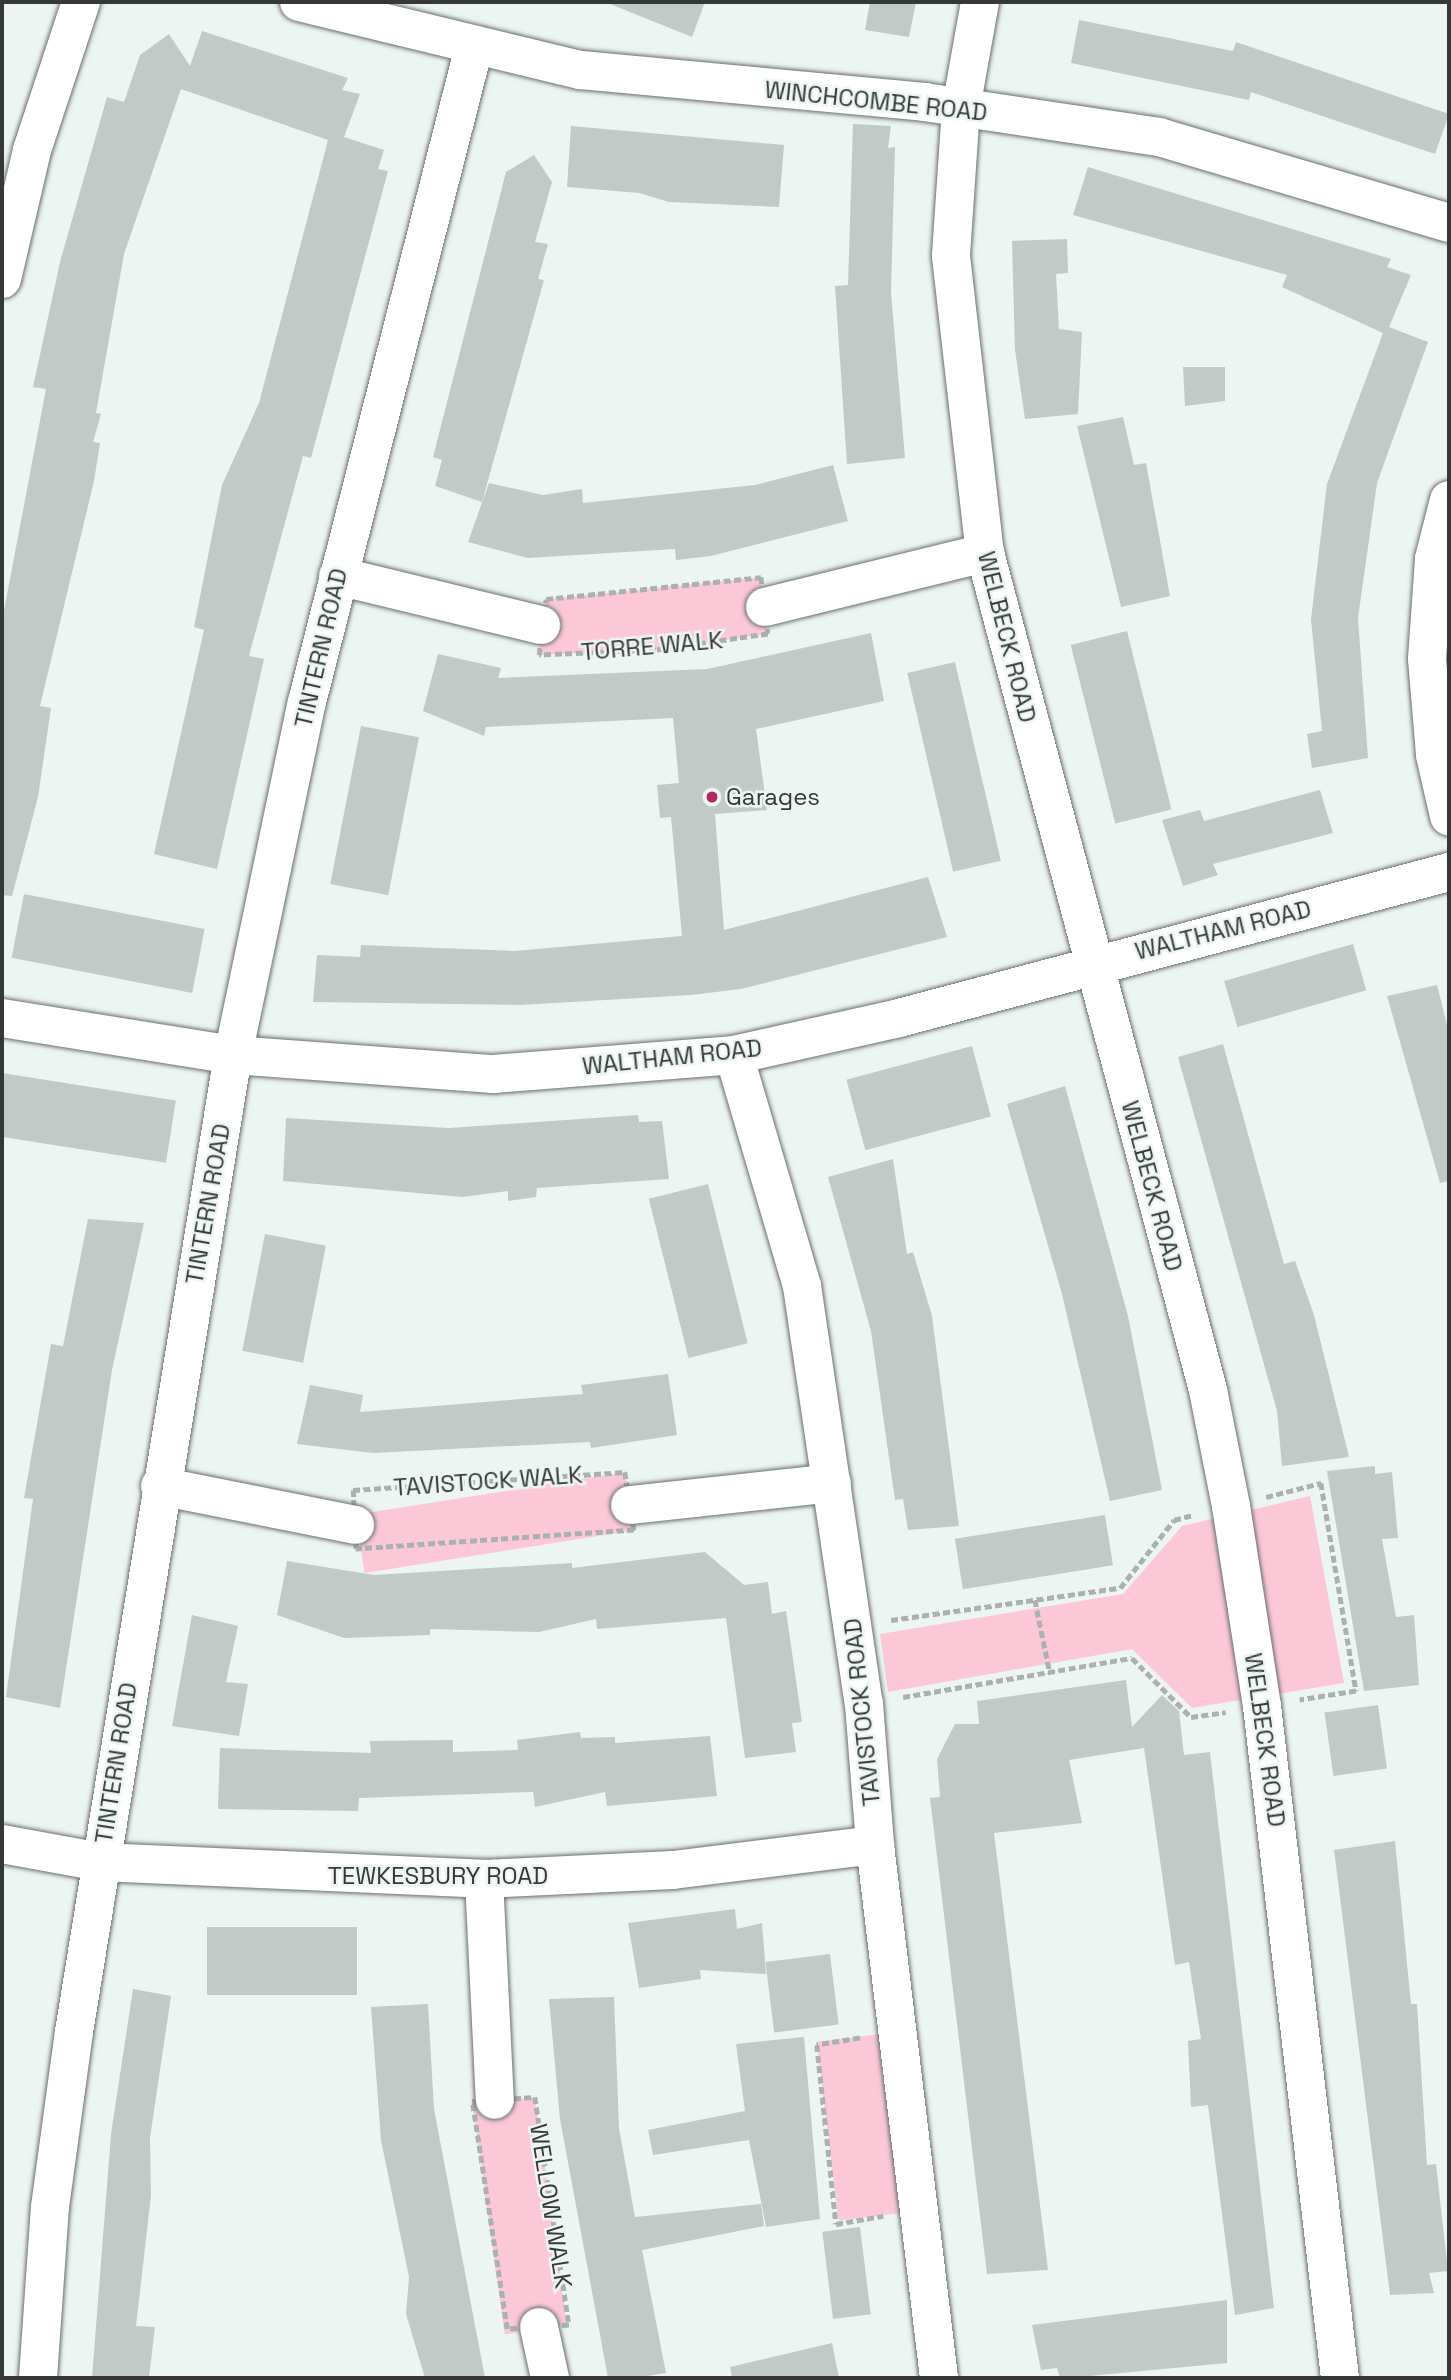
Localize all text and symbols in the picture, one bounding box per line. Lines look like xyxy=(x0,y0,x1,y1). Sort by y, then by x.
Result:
street label: WINCHCOMBE ROAD xyxy=(763,75,989,127)
street label: WELBECK ROAD xyxy=(972,549,1042,725)
street label: TINTERN ROAD xyxy=(289,565,353,731)
street label: TORRE WALK xyxy=(580,625,724,667)
place label: Garages xyxy=(726,783,820,811)
marker: Garages xyxy=(704,789,720,805)
street label: WALTHAM ROAD xyxy=(1132,894,1314,966)
street label: WALTHAM ROAD xyxy=(581,1033,763,1081)
street label: WELBECK ROAD xyxy=(1115,1098,1189,1274)
street label: TINTERN ROAD xyxy=(180,1121,236,1287)
street label: TAVISTOCK WALK xyxy=(392,1460,584,1502)
street label: TAVISTOCK ROAD xyxy=(838,1617,886,1807)
street label: WELBECK ROAD xyxy=(1239,1651,1291,1829)
street label: TINTERN ROAD xyxy=(89,1680,143,1846)
street label: TEWKESBURY ROAD xyxy=(328,1862,548,1890)
street label: WELLOW WALK xyxy=(524,2122,578,2290)

